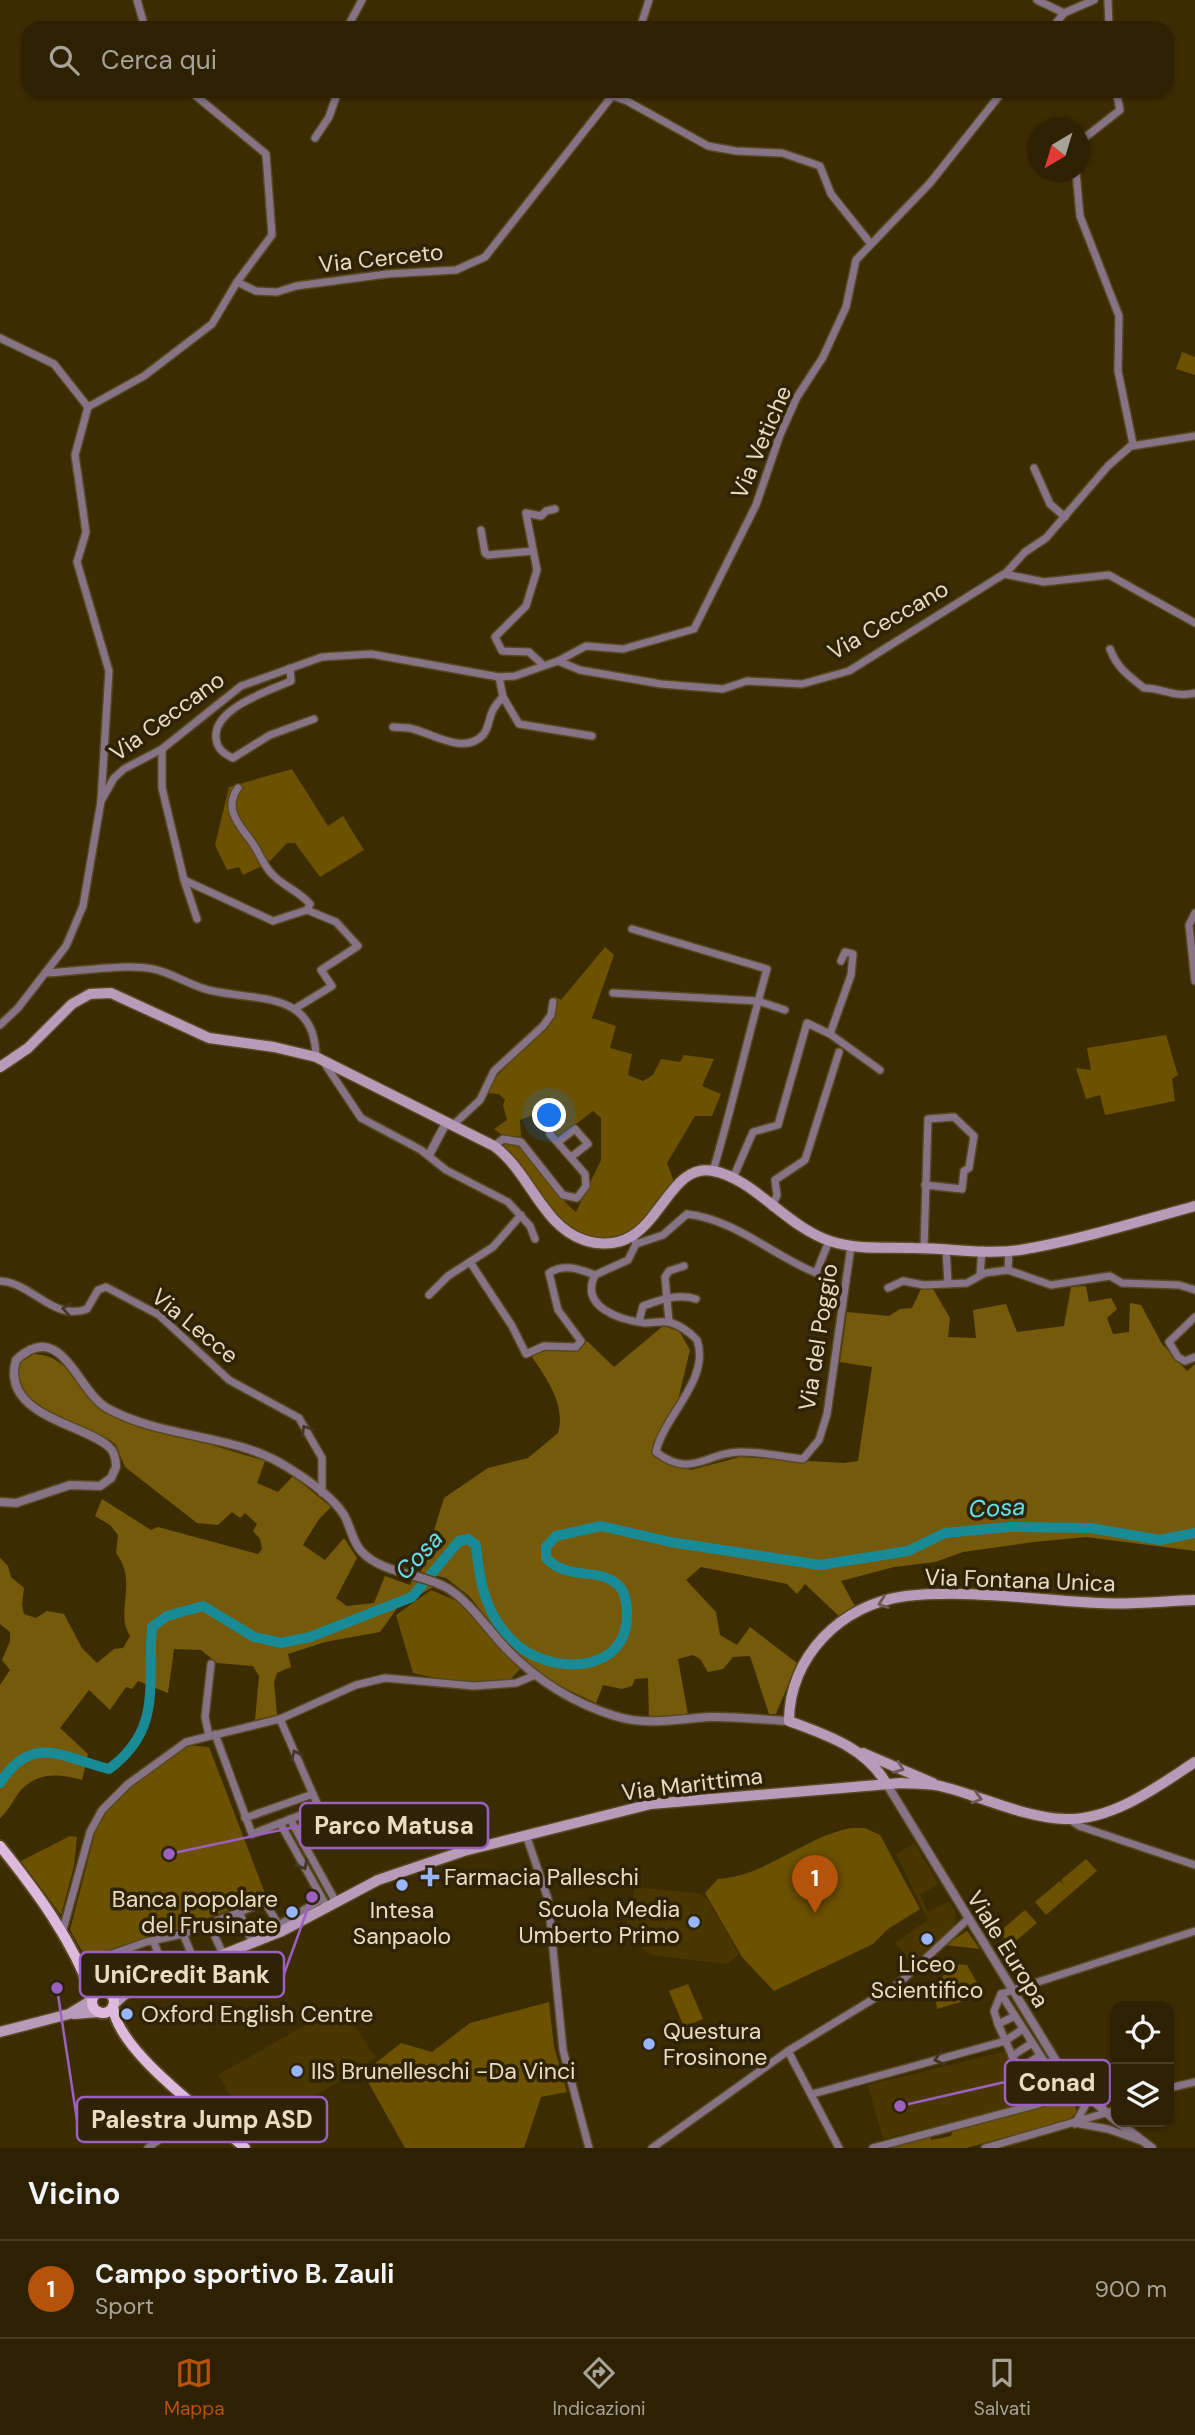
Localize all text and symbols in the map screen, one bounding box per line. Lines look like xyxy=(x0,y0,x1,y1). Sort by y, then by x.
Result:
search box xyxy=(21,21,1174,98)
icon: search xyxy=(45,41,83,79)
text: Cerca qui xyxy=(101,43,217,77)
north arrow xyxy=(1027,119,1090,182)
street label: Via Cerceto xyxy=(317,237,445,279)
street label: Via Vetiche xyxy=(724,381,798,503)
street label: Via Ceccano xyxy=(822,573,954,667)
street label: Via Ceccano xyxy=(104,664,230,768)
your location xyxy=(532,1098,566,1132)
street label: Via del Poggio xyxy=(792,1261,844,1413)
street label: Via Lecce xyxy=(145,1282,245,1370)
one-way arrow xyxy=(61,1302,73,1317)
one-way arrow xyxy=(301,1424,314,1437)
water label: Cosa xyxy=(968,1491,1026,1524)
water label: Cosa xyxy=(388,1523,449,1586)
street label: Via Fontana Unica xyxy=(924,1562,1116,1598)
one-way arrow xyxy=(878,1595,890,1609)
one-way arrow xyxy=(290,1750,304,1762)
street label: Via Marittima xyxy=(620,1760,764,1808)
one-way arrow xyxy=(892,1760,904,1774)
one-way arrow xyxy=(970,1789,982,1804)
callout: Parco Matusa xyxy=(300,1803,488,1848)
text: Parco Matusa xyxy=(314,1810,474,1841)
pin: 1 xyxy=(792,1855,838,1913)
one-way arrow xyxy=(295,1858,308,1870)
place label: Farmacia Palleschi xyxy=(444,1862,639,1892)
marker: Farmacia Palleschi xyxy=(422,1869,438,1885)
marker: Intesa Sanpaolo xyxy=(394,1877,410,1893)
place label: Banca popolare del Frusinate xyxy=(112,1884,278,1940)
street label: Viale Europa xyxy=(960,1885,1056,2013)
place label: Scuola Media Umberto Primo xyxy=(519,1894,680,1950)
place label: Intesa Sanpaolo xyxy=(353,1895,451,1951)
marker: Banca popolare del Frusinate xyxy=(284,1904,300,1920)
marker: Scuola Media Umberto Primo xyxy=(686,1914,702,1930)
marker: Liceo Scientifico xyxy=(919,1931,935,1947)
place label: Liceo Scientifico xyxy=(871,1949,983,2005)
callout: UniCredit Bank xyxy=(80,1952,284,1997)
text: UniCredit Bank xyxy=(94,1959,270,1990)
place label: Oxford English Centre xyxy=(141,1999,373,2029)
map controls xyxy=(1111,2001,1174,2127)
button: locate xyxy=(1111,2001,1174,2064)
marker: Oxford English Centre xyxy=(119,2006,135,2022)
place label: Questura Frosinone xyxy=(663,2016,767,2072)
marker: Questura Frosinone xyxy=(641,2036,657,2052)
one-way arrow xyxy=(933,2051,945,2065)
place label: IIS Brunelleschi -Da Vinci xyxy=(311,2056,576,2086)
callout: Conad xyxy=(1005,2060,1110,2105)
marker: IIS Brunelleschi -Da Vinci xyxy=(289,2063,305,2079)
button: layers xyxy=(1111,2064,1174,2127)
text: Conad xyxy=(1019,2067,1095,2098)
callout: Palestra Jump ASD xyxy=(77,2097,327,2142)
text: Palestra Jump ASD xyxy=(91,2104,313,2135)
text: Vicino xyxy=(28,2174,121,2213)
text: Campo sportivo B. Zauli xyxy=(95,2257,394,2291)
text: 1 xyxy=(47,2274,55,2304)
text: 900 m xyxy=(1094,2274,1167,2304)
text: Sport xyxy=(95,2291,154,2321)
tab: Mappa xyxy=(164,2354,225,2421)
tab: Indicazioni xyxy=(553,2354,646,2421)
tab: Salvati xyxy=(974,2354,1031,2421)

